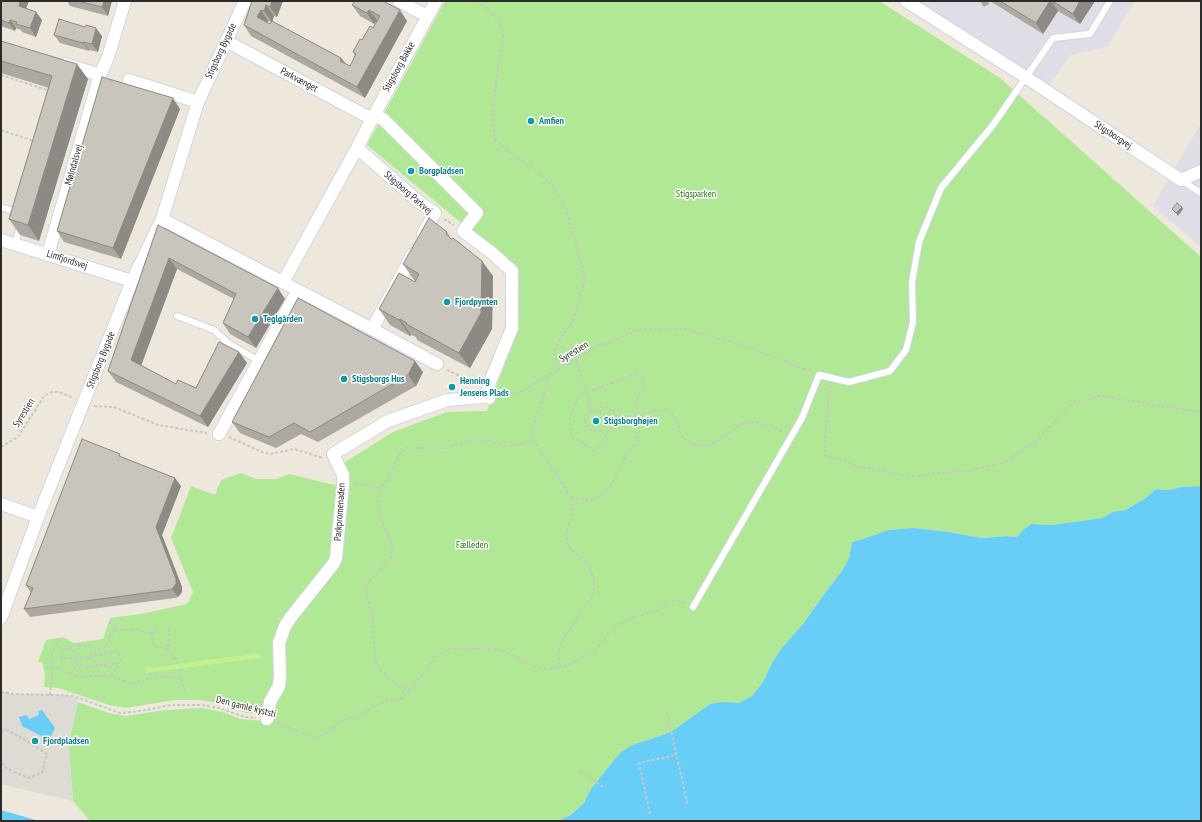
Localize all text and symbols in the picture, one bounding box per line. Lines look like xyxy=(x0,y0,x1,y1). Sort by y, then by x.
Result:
street label: Stigsborg Bygade xyxy=(203,21,239,81)
street label: Stigsborg Bakke xyxy=(380,40,418,94)
street label: Parkvænget xyxy=(278,65,320,95)
place label: Amfien xyxy=(539,115,564,127)
marker: Amfien xyxy=(526,116,536,126)
street label: Stigsborgvej xyxy=(1092,118,1134,152)
street label: Mølndalsvej xyxy=(62,143,86,187)
place label: Borgpladsen xyxy=(419,165,463,177)
marker: Borgpladsen xyxy=(406,166,416,176)
street label: Stigsborg Parkvej xyxy=(382,169,434,217)
park label: Stigsparken xyxy=(676,188,716,200)
street label: Limfjordsvej xyxy=(45,248,89,272)
place label: Fjordpynten xyxy=(455,296,498,308)
marker: Fjordpynten xyxy=(442,297,452,307)
place label: Teglgården xyxy=(263,313,303,325)
marker: Teglgården xyxy=(250,314,260,324)
street label: Stigsborg Bygade xyxy=(84,330,118,390)
street label: Syrestien xyxy=(557,339,591,365)
place label: Stigsborgs Hus xyxy=(352,373,405,385)
marker: Stigsborgs Hus xyxy=(339,374,349,384)
place label: Henning Jensens Plads xyxy=(460,375,509,398)
marker: Henning Jensens Plads xyxy=(447,382,457,392)
street label: Syrestien xyxy=(11,396,37,430)
place label: Stigsborghøjen xyxy=(604,415,658,427)
marker: Stigsborghøjen xyxy=(591,416,601,426)
street label: Parkpromenaden xyxy=(332,483,348,541)
park label: Fælleden xyxy=(456,539,488,551)
street label: Den gamle kyststi xyxy=(215,694,277,720)
place label: Fjordpladsen xyxy=(43,735,89,747)
marker: Fjordpladsen xyxy=(30,736,40,746)

